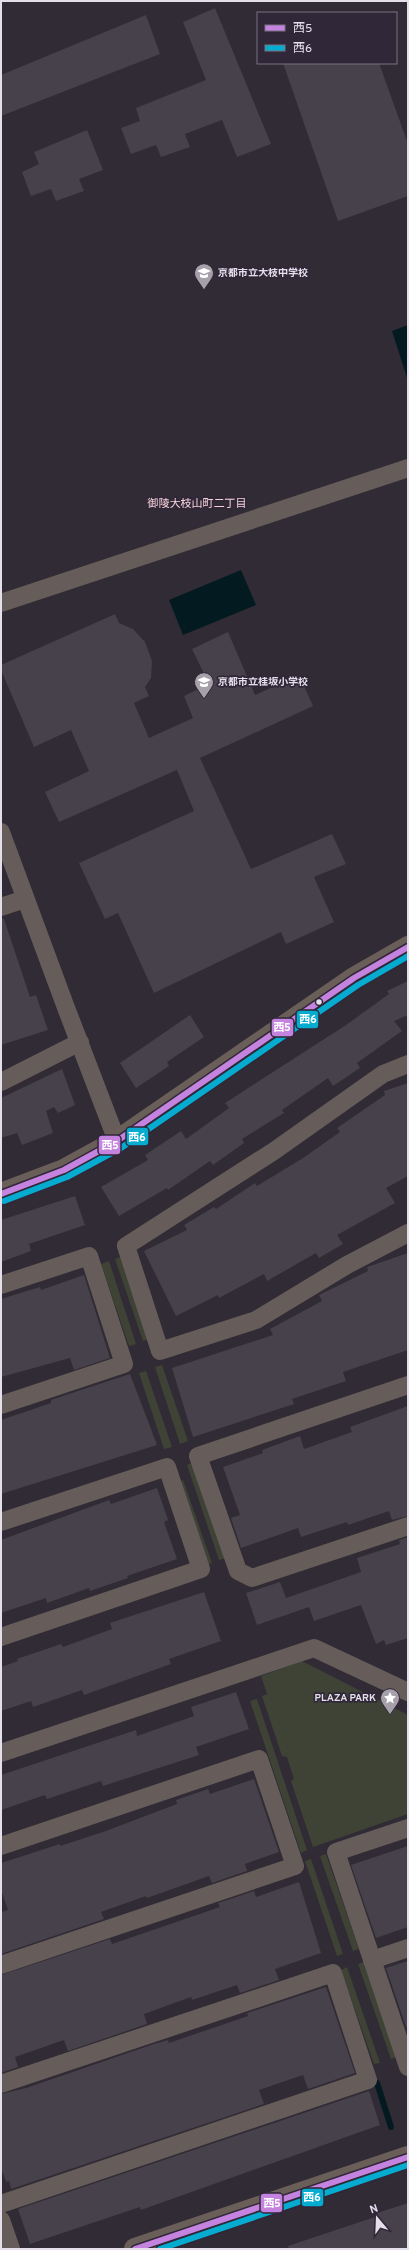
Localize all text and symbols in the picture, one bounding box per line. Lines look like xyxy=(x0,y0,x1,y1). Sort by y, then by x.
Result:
legend xyxy=(257,12,397,64)
text: 西5 xyxy=(293,21,312,37)
text: 西6 xyxy=(293,41,312,57)
school or university icon: 京都市立大枝中学校 xyxy=(193,262,215,290)
place label: 京都市立大枝中学校 xyxy=(218,267,308,280)
district label: 御陵大枝山町二丁目 xyxy=(147,497,247,511)
school or university icon: 京都市立桂坂小学校 xyxy=(193,671,215,699)
place label: 京都市立桂坂小学校 xyxy=(218,676,308,689)
unlabelled marker xyxy=(314,997,324,1007)
line badge: 西6 xyxy=(296,1010,319,1029)
text: 西6 xyxy=(299,1013,317,1027)
line badge: 西5 xyxy=(271,1018,294,1037)
text: 西5 xyxy=(273,1021,291,1035)
line badge: 西6 xyxy=(126,1127,149,1146)
text: 西6 xyxy=(128,1131,146,1145)
line badge: 西5 xyxy=(98,1135,121,1155)
text: 西5 xyxy=(101,1139,119,1153)
place icon: PLAZA PARK xyxy=(379,1687,401,1715)
place label: PLAZA PARK xyxy=(315,1692,376,1705)
line badge: 西6 xyxy=(301,2188,324,2207)
text: 西6 xyxy=(303,2191,321,2205)
line badge: 西5 xyxy=(260,2193,283,2213)
text: 西5 xyxy=(263,2197,281,2211)
north arrow xyxy=(357,2198,397,2238)
text: N xyxy=(368,2202,380,2217)

